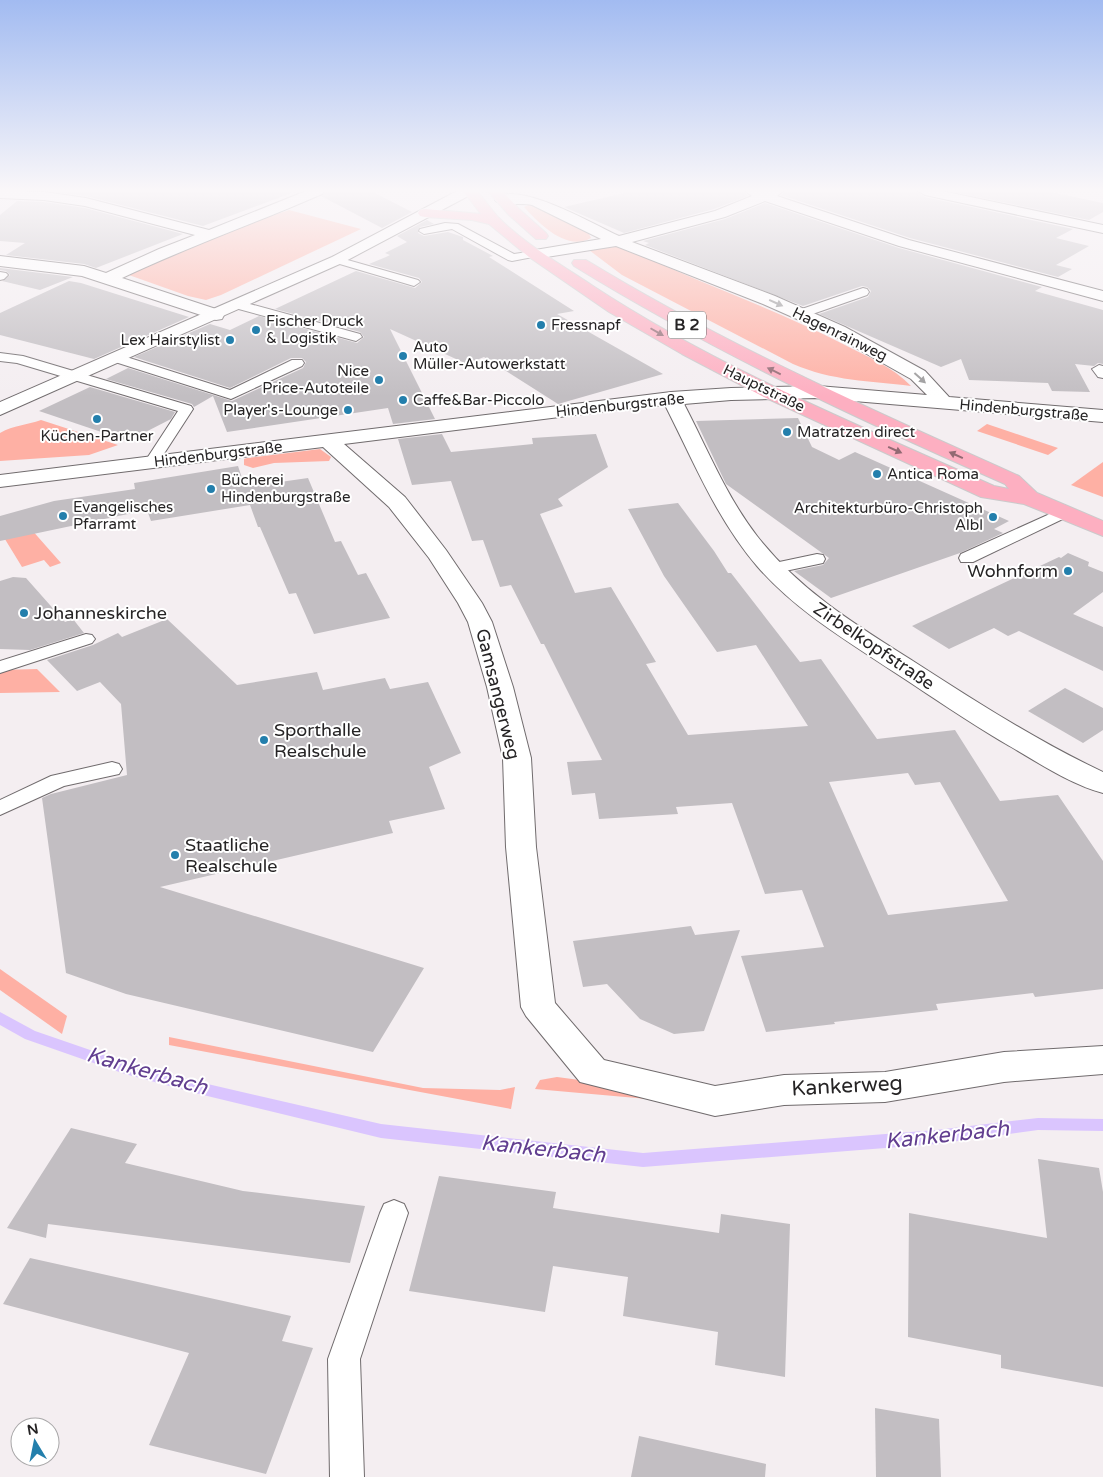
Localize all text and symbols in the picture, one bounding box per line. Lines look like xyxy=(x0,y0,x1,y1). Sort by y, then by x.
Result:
one-way arrow xyxy=(769,300,783,308)
street label: Hagenrainweg xyxy=(790,303,890,365)
place label: Fischer Druck & Logistik xyxy=(266,312,363,347)
road number: B 2 xyxy=(668,312,706,338)
place label: Fressnapf xyxy=(551,316,621,334)
marker: Fressnapf xyxy=(535,319,547,331)
marker: Fischer Druck & Logistik xyxy=(250,324,262,336)
one-way arrow xyxy=(651,328,664,337)
place label: Lex Hairstylist xyxy=(121,331,220,349)
marker: Lex Hairstylist xyxy=(224,334,236,346)
place label: Auto Müller-Autowerkstatt xyxy=(413,338,566,373)
marker: Auto Müller-Autowerkstatt xyxy=(397,350,409,362)
street label: Hauptstraße xyxy=(720,360,808,416)
place label: Nice Price-Autoteile xyxy=(262,362,369,397)
one-way arrow xyxy=(767,366,781,374)
one-way arrow xyxy=(913,372,925,384)
marker: Nice Price-Autoteile xyxy=(373,374,385,386)
street label: Hindenburgstraße xyxy=(555,389,685,421)
place label: Caffe&Bar-Piccolo xyxy=(413,391,544,409)
marker: Caffe&Bar-Piccolo xyxy=(397,394,409,406)
street label: Hindenburgstraße xyxy=(959,395,1089,425)
place label: Player's-Lounge xyxy=(223,401,338,419)
marker: Player's-Lounge xyxy=(342,404,354,416)
marker: Küchen-Partner xyxy=(91,413,103,425)
place label: Matratzen direct xyxy=(797,423,915,441)
marker: Matratzen direct xyxy=(781,426,793,438)
place label: Küchen-Partner xyxy=(40,427,154,445)
street label: Hindenburgstraße xyxy=(153,437,283,471)
one-way arrow xyxy=(888,446,902,454)
one-way arrow xyxy=(949,451,963,459)
place label: Antica Roma xyxy=(887,465,979,483)
marker: Antica Roma xyxy=(871,468,883,480)
place label: Bücherei Hindenburgstraße xyxy=(221,471,350,506)
marker: Bücherei Hindenburgstraße xyxy=(205,483,217,495)
place label: Evangelisches Pfarramt xyxy=(73,498,173,533)
place label: Architekturbüro-Christoph Albl xyxy=(794,499,983,534)
marker: Evangelisches Pfarramt xyxy=(57,510,69,522)
marker: Architekturbüro-Christoph Albl xyxy=(987,511,999,523)
place label: Wohnform xyxy=(967,560,1058,582)
marker: Wohnform xyxy=(1062,565,1074,577)
street label: Zirbelkopfstraße xyxy=(809,597,939,695)
place label: Johanneskirche xyxy=(34,602,167,624)
marker: Johanneskirche xyxy=(18,607,30,619)
street label: Gamsangerweg xyxy=(471,626,525,762)
place label: Sporthalle Realschule xyxy=(274,719,366,762)
marker: Sporthalle Realschule xyxy=(258,734,270,746)
place label: Staatliche Realschule xyxy=(185,834,277,877)
marker: Staatliche Realschule xyxy=(169,849,181,861)
water label: Kankerbach xyxy=(84,1041,211,1101)
street label: Kankerweg xyxy=(791,1071,903,1101)
water label: Kankerbach xyxy=(884,1115,1011,1154)
water label: Kankerbach xyxy=(480,1130,607,1169)
north arrow xyxy=(10,1417,60,1467)
text: N xyxy=(26,1420,40,1439)

